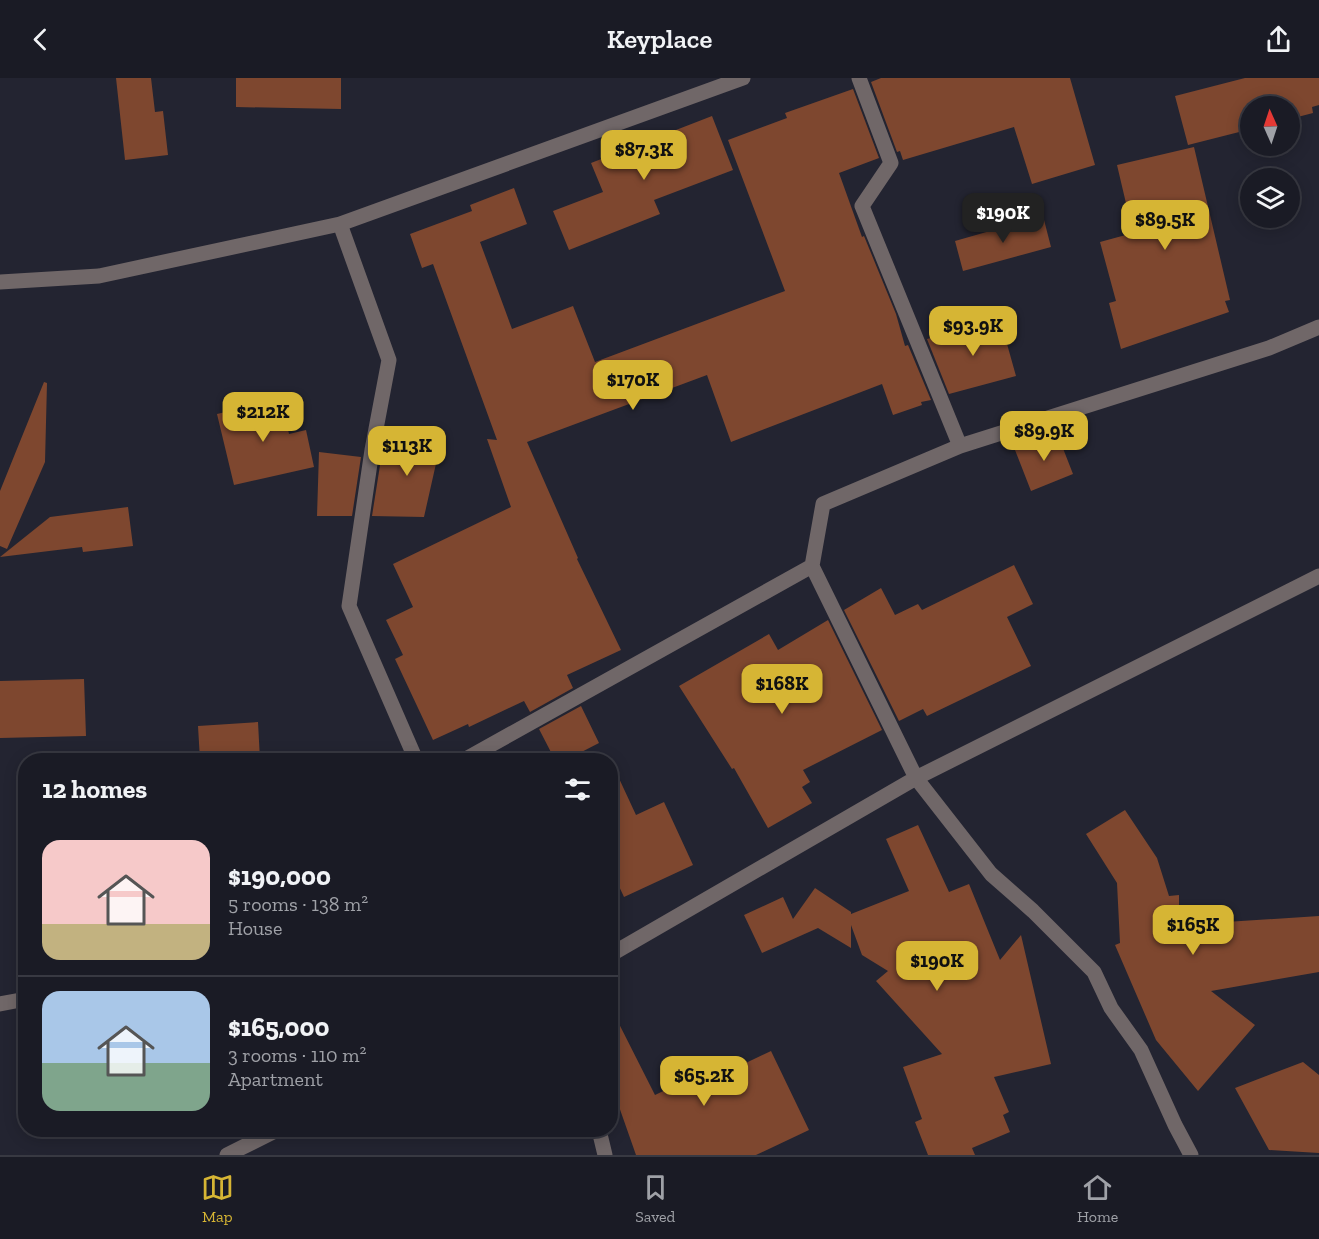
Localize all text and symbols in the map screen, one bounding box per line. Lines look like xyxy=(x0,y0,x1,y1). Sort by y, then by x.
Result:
icon: back xyxy=(24,23,57,56)
text: Keyplace xyxy=(607,23,712,55)
icon: share xyxy=(1262,23,1295,56)
north arrow xyxy=(1240,96,1300,156)
map controls xyxy=(1240,96,1300,228)
pin: $87.3K xyxy=(595,130,693,181)
text: $87.3K xyxy=(615,137,673,161)
button: layers xyxy=(1240,168,1300,228)
pin: $190K xyxy=(961,193,1045,244)
text: $190K xyxy=(976,200,1030,224)
pin: $89.5K xyxy=(1116,200,1214,251)
text: $89.5K xyxy=(1135,207,1195,231)
pin: $93.9K xyxy=(924,306,1022,357)
text: $93.9K xyxy=(943,313,1003,337)
pin: $170K xyxy=(591,360,675,411)
text: $170K xyxy=(607,367,659,391)
pin: $212K xyxy=(221,392,305,443)
text: $212K xyxy=(237,399,289,423)
pin: $89.9K xyxy=(995,411,1093,462)
text: $89.9K xyxy=(1014,418,1074,442)
pin: $113K xyxy=(365,426,449,477)
text: $113K xyxy=(382,433,432,457)
pin: $168K xyxy=(740,664,824,715)
text: $168K xyxy=(756,671,808,695)
text: 12 homes xyxy=(42,773,147,805)
icon: filters xyxy=(561,773,594,806)
text: $190,000 xyxy=(228,860,331,892)
icon: home xyxy=(90,864,162,936)
text: 5 rooms · 138 m² xyxy=(228,892,368,916)
pin: $165K xyxy=(1151,905,1235,956)
text: $165K xyxy=(1167,912,1219,936)
text: House xyxy=(228,916,282,940)
pin: $190K xyxy=(895,941,979,992)
text: $190K xyxy=(910,948,964,972)
text: $165,000 xyxy=(228,1011,329,1043)
icon: home xyxy=(90,1015,162,1087)
text: 3 rooms · 110 m² xyxy=(228,1043,366,1067)
pin: $65.2K xyxy=(655,1056,753,1107)
text: $65.2K xyxy=(674,1063,734,1087)
text: Apartment xyxy=(228,1067,323,1091)
tab: Map xyxy=(201,1171,234,1226)
tab: Saved xyxy=(635,1171,675,1226)
tab: Home xyxy=(1077,1171,1118,1226)

